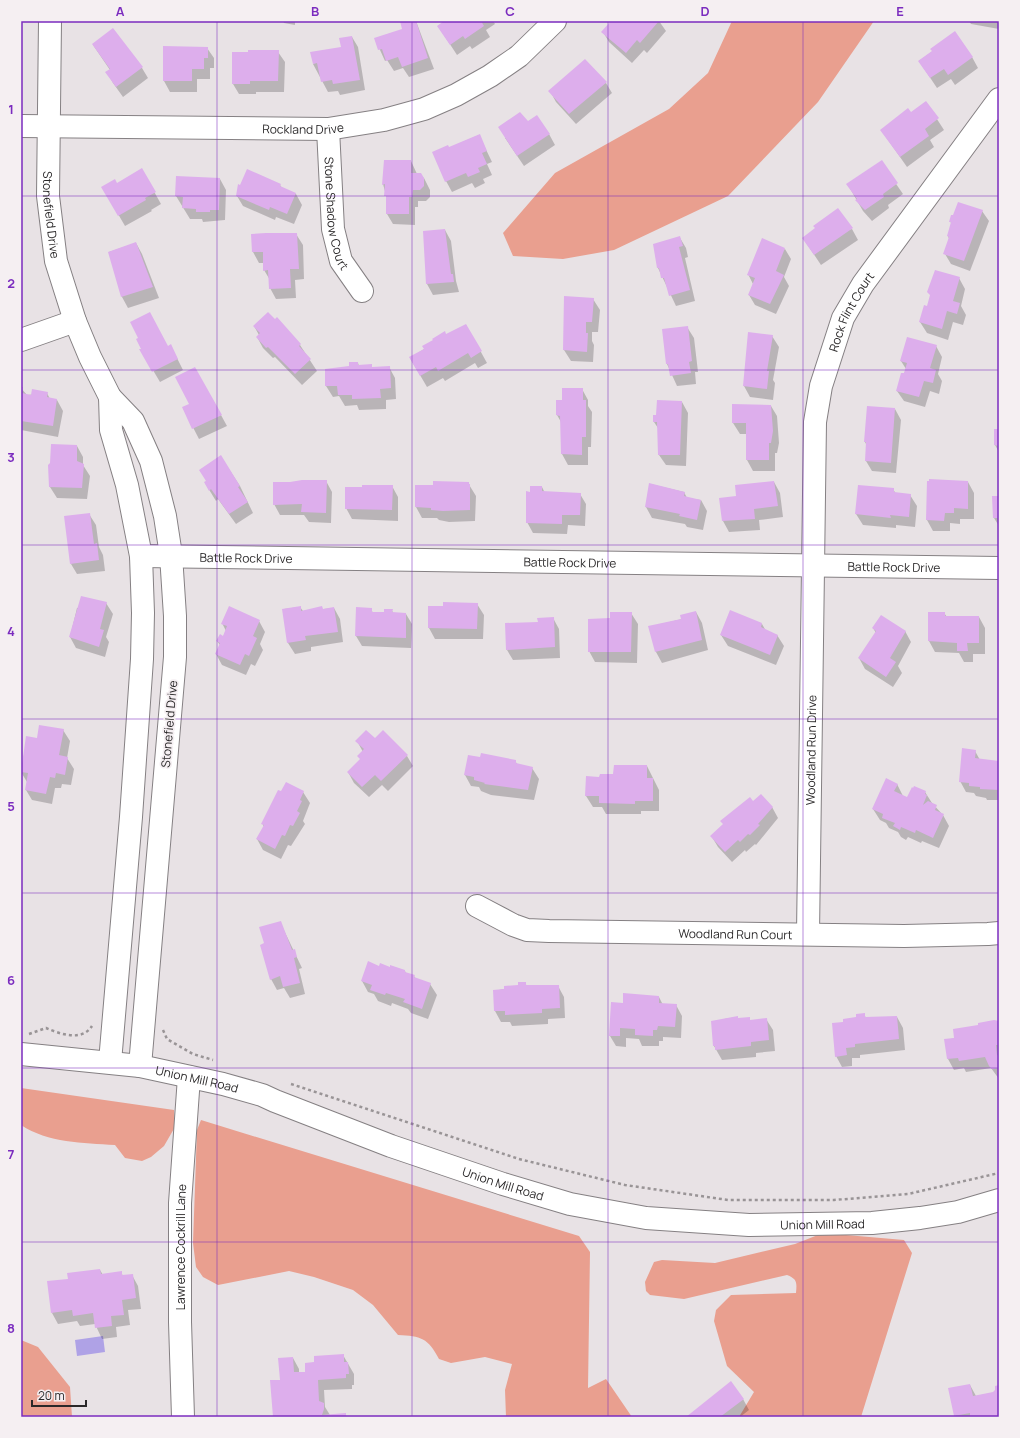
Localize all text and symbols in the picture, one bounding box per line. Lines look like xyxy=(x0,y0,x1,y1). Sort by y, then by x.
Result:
text: A xyxy=(116,2,125,20)
text: B xyxy=(311,2,319,20)
text: C xyxy=(505,2,515,20)
text: D xyxy=(700,2,710,20)
text: E xyxy=(896,2,904,20)
text: 1 xyxy=(8,100,14,118)
street label: Rockland Drive xyxy=(262,118,345,138)
street label: Stone Shadow Court xyxy=(321,156,353,273)
street label: Stonefield Drive xyxy=(39,171,64,260)
street label: Rock Flint Court xyxy=(824,268,878,354)
text: 2 xyxy=(7,274,15,292)
text: 3 xyxy=(7,448,15,466)
street label: Battle Rock Drive xyxy=(199,548,293,567)
street label: Battle Rock Drive xyxy=(523,553,617,571)
street label: Battle Rock Drive xyxy=(847,557,941,576)
text: 4 xyxy=(7,622,15,640)
street label: Stonefield Drive xyxy=(157,680,181,768)
street label: Woodland Run Drive xyxy=(801,695,820,805)
text: 5 xyxy=(7,797,15,815)
street label: Woodland Run Court xyxy=(678,924,793,943)
text: 6 xyxy=(7,971,15,989)
street label: Union Mill Road xyxy=(154,1061,240,1096)
text: 7 xyxy=(8,1145,15,1163)
street label: Union Mill Road xyxy=(460,1162,546,1204)
street label: Lawrence Cockrill Lane xyxy=(171,1183,190,1310)
street label: Union Mill Road xyxy=(780,1215,865,1233)
text: 8 xyxy=(7,1319,15,1337)
scale bar xyxy=(32,1382,86,1408)
text: 20 m xyxy=(38,1387,65,1404)

